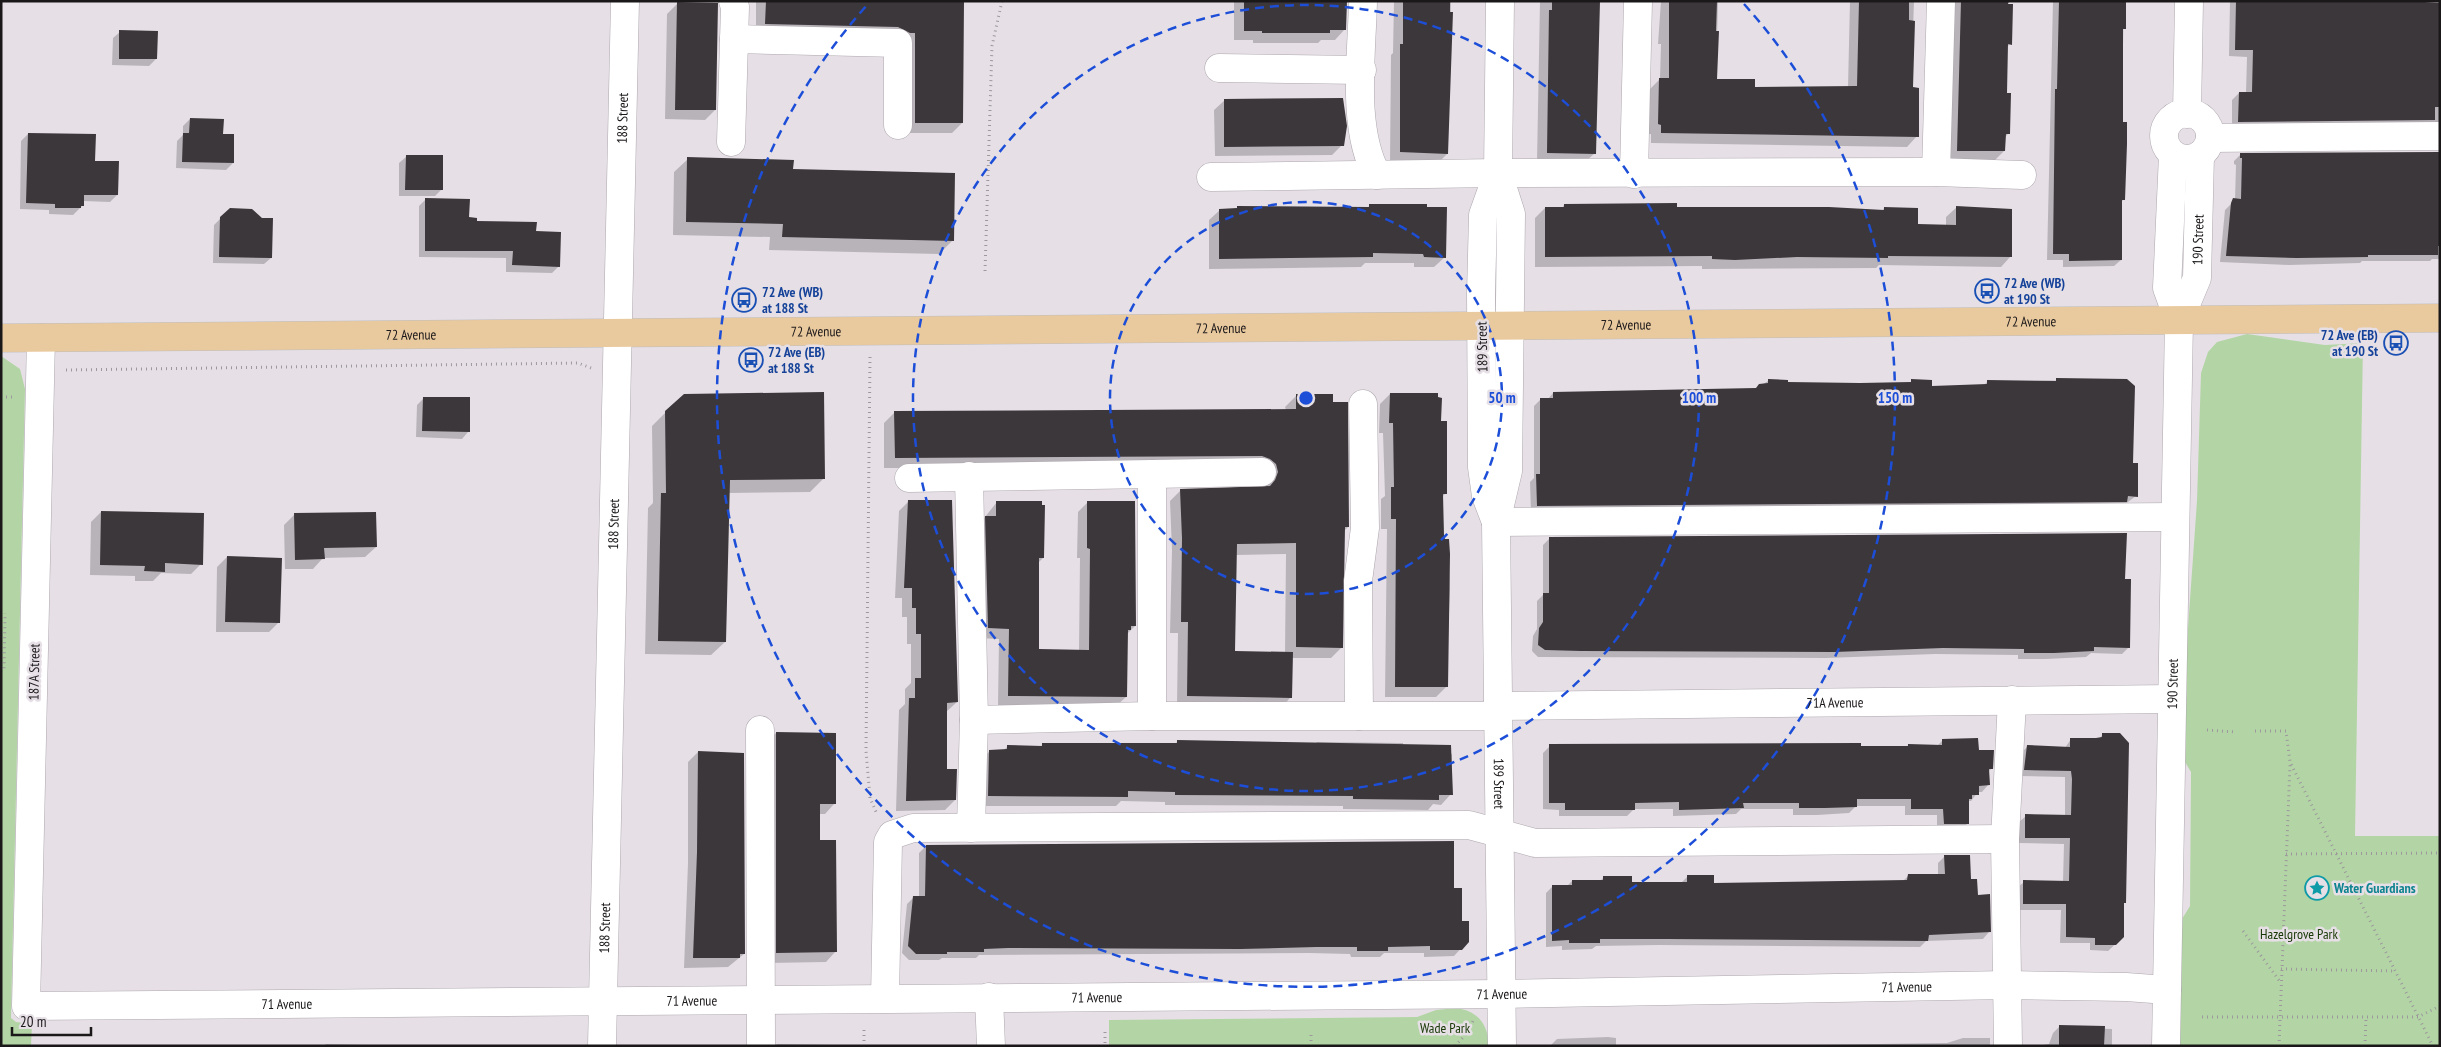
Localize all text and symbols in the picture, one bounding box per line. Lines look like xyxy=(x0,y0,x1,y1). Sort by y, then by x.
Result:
street label: 188 Street xyxy=(613,92,632,144)
street label: 190 Street xyxy=(2188,214,2208,265)
place label: 72 Ave (WB) at 190 St xyxy=(2004,274,2065,308)
bus stop icon: 72 Ave (WB) at 190 St xyxy=(1974,278,2000,304)
place label: 72 Ave (WB) at 188 St xyxy=(762,283,823,317)
bus stop icon: 72 Ave (WB) at 188 St xyxy=(731,287,757,313)
street label: 72 Avenue xyxy=(2006,312,2057,331)
street label: 72 Avenue xyxy=(1601,315,1652,334)
street label: 72 Avenue xyxy=(1196,319,1247,337)
street label: 189 Street xyxy=(1473,321,1491,373)
street label: 72 Avenue xyxy=(791,322,842,341)
street label: 72 Avenue xyxy=(386,325,437,344)
place label: 72 Ave (EB) at 190 St xyxy=(2321,326,2378,360)
bus stop icon: 72 Ave (EB) at 190 St xyxy=(2383,330,2409,356)
place label: 72 Ave (EB) at 188 St xyxy=(768,343,825,377)
bus stop icon: 72 Ave (EB) at 188 St xyxy=(738,347,764,373)
text: 50 m xyxy=(1488,388,1516,407)
text: 100 m xyxy=(1682,388,1716,407)
text: 150 m xyxy=(1878,388,1912,407)
centre of rings xyxy=(1297,389,1315,407)
street label: 188 Street xyxy=(604,498,623,550)
street label: 187A Street xyxy=(25,643,43,701)
street label: 190 Street xyxy=(2163,658,2182,710)
street label: 71A Avenue xyxy=(1806,693,1864,712)
street label: 189 Street xyxy=(1490,758,1508,809)
place icon: Water Guardians xyxy=(2304,875,2330,901)
place label: Water Guardians xyxy=(2333,879,2416,897)
street label: 188 Street xyxy=(595,902,614,954)
park label: Hazelgrove Park xyxy=(2260,925,2338,943)
street label: 71 Avenue xyxy=(1881,977,1932,996)
street label: 71 Avenue xyxy=(1476,985,1527,1003)
street label: 71 Avenue xyxy=(1071,988,1122,1006)
street label: 71 Avenue xyxy=(666,991,717,1010)
street label: 71 Avenue xyxy=(261,995,312,1013)
scale bar xyxy=(12,1004,91,1036)
text: 20 m xyxy=(20,1012,46,1031)
park label: Wade Park xyxy=(1420,1019,1471,1037)

